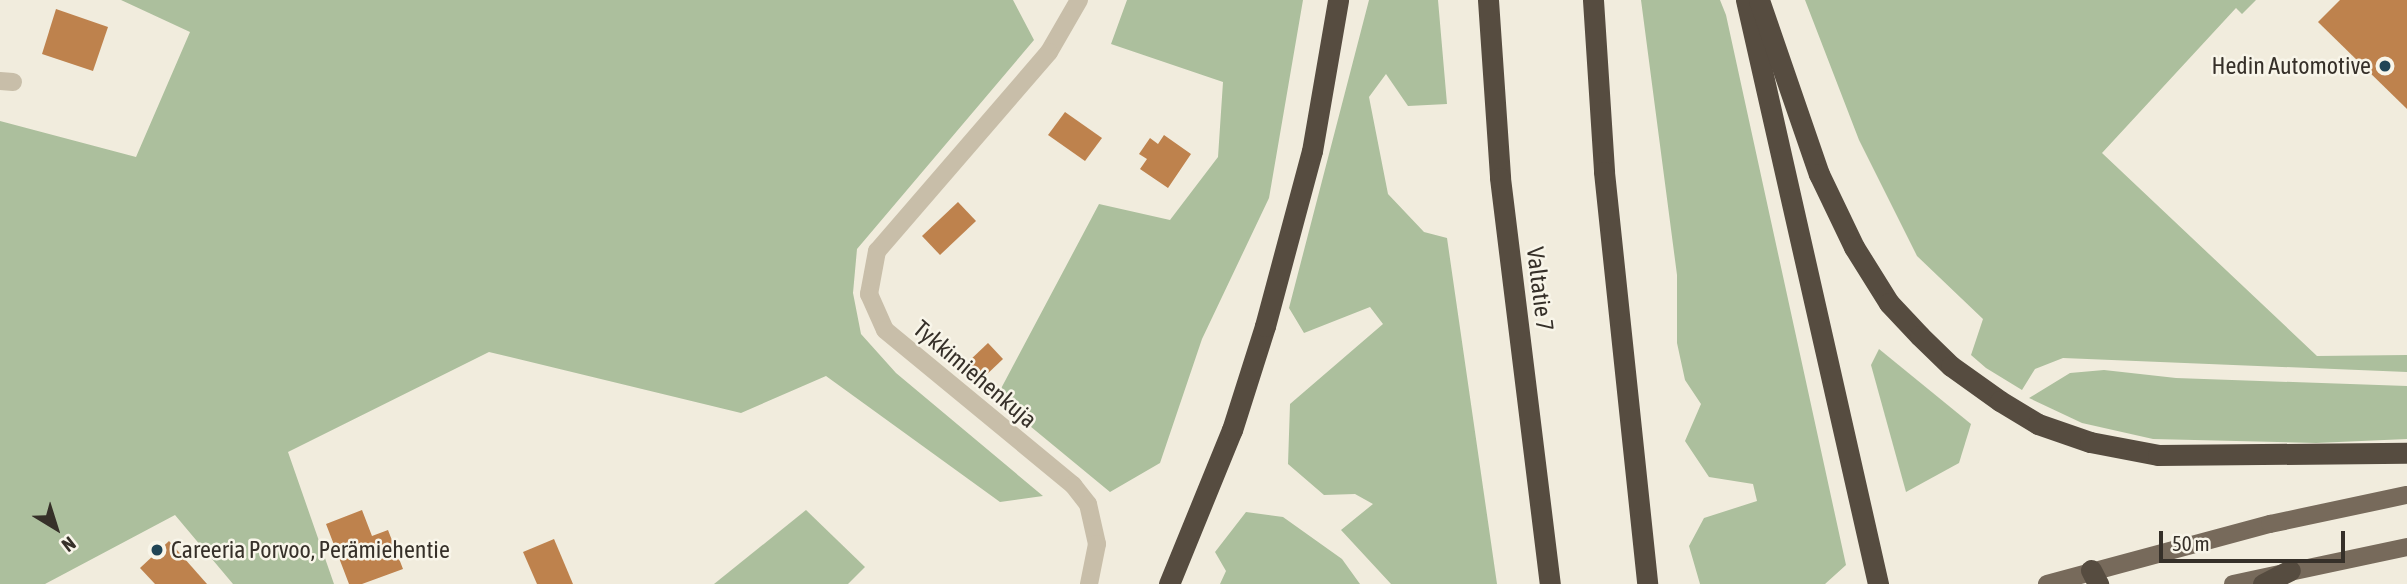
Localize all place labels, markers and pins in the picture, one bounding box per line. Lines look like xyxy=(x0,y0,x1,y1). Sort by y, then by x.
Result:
place label: Hedin Automotive xyxy=(2212,52,2371,80)
marker: Hedin Automotive xyxy=(2377,58,2393,74)
place label: Careeria Porvoo, Perämiehentie xyxy=(171,536,450,564)
marker: Careeria Porvoo, Perämiehentie xyxy=(149,542,165,558)

